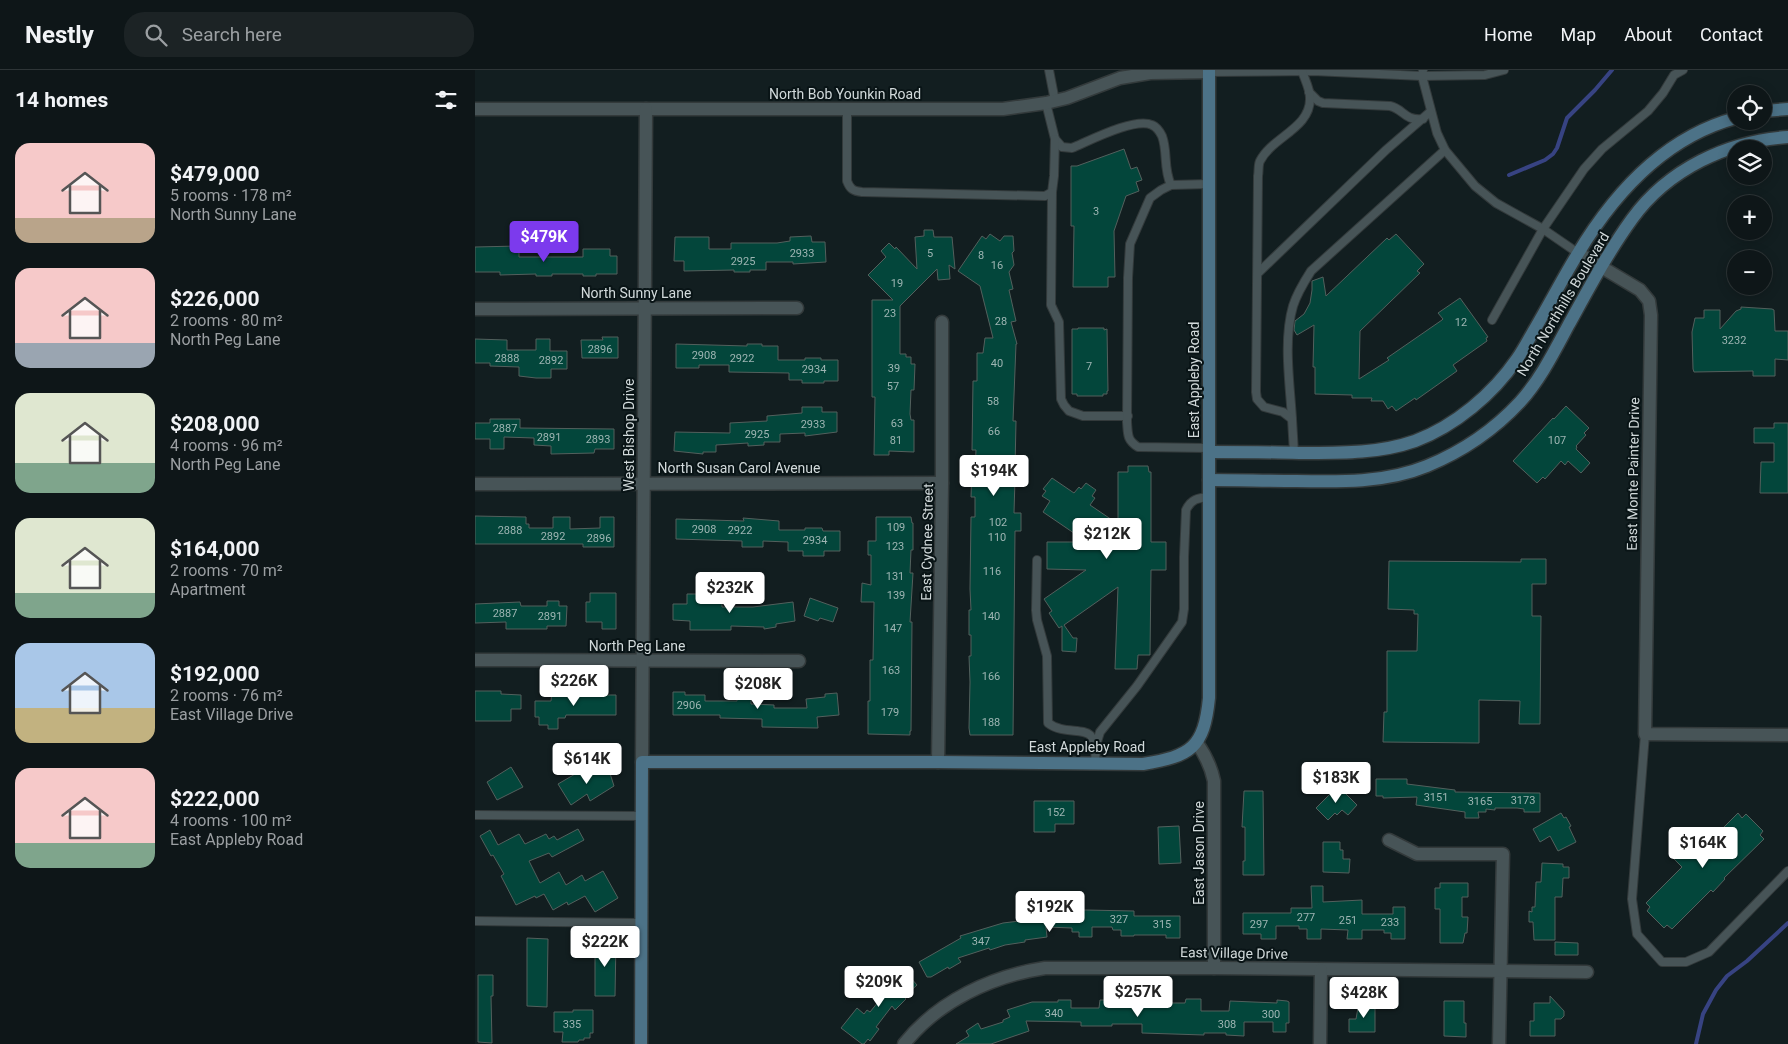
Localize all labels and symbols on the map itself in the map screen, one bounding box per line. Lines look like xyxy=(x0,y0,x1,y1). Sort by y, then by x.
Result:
street label: North Bob Younkin Road xyxy=(769,86,921,102)
house number: 3 xyxy=(1093,205,1099,218)
pin: $479K xyxy=(509,220,579,263)
street label: North Northhills Boulevard xyxy=(1514,229,1612,379)
house number: 2933 xyxy=(790,247,814,260)
house number: 5 xyxy=(927,247,933,260)
house number: 8 xyxy=(978,249,984,262)
house number: 2925 xyxy=(731,255,755,268)
house number: 16 xyxy=(991,259,1003,272)
house number: 19 xyxy=(891,277,903,290)
street label: North Sunny Lane xyxy=(581,285,691,301)
house number: 23 xyxy=(884,307,896,320)
house number: 28 xyxy=(995,315,1007,328)
house number: 12 xyxy=(1455,316,1467,329)
street label: East Appleby Road xyxy=(1186,322,1202,438)
house number: 3232 xyxy=(1722,334,1746,347)
house number: 2896 xyxy=(588,343,612,356)
house number: 2908 xyxy=(692,349,716,362)
house number: 2888 xyxy=(495,352,519,365)
house number: 2922 xyxy=(730,352,754,365)
house number: 2892 xyxy=(539,354,563,367)
house number: 40 xyxy=(991,357,1003,370)
house number: 7 xyxy=(1086,360,1092,373)
house number: 39 xyxy=(888,362,900,375)
house number: 2934 xyxy=(802,363,826,376)
street label: West Bishop Drive xyxy=(621,379,637,491)
house number: 57 xyxy=(887,380,899,393)
house number: 58 xyxy=(987,395,999,408)
street label: East Monte Painter Drive xyxy=(1624,397,1642,551)
house number: 63 xyxy=(891,417,903,430)
house number: 2933 xyxy=(801,418,825,431)
house number: 2887 xyxy=(493,422,517,435)
house number: 66 xyxy=(988,425,1000,438)
house number: 2925 xyxy=(745,428,769,441)
house number: 2891 xyxy=(537,431,561,444)
house number: 2893 xyxy=(586,433,610,446)
house number: 81 xyxy=(890,434,902,447)
house number: 107 xyxy=(1548,434,1566,447)
pin: $194K xyxy=(959,454,1029,497)
street label: North Susan Carol Avenue xyxy=(658,460,820,476)
street label: East Cydnee Street xyxy=(918,483,936,601)
house number: 102 xyxy=(989,516,1007,529)
pin: $212K xyxy=(1072,518,1142,560)
house number: 109 xyxy=(887,521,905,534)
house number: 2908 xyxy=(692,523,716,536)
house number: 2888 xyxy=(498,524,522,537)
house number: 2922 xyxy=(728,524,752,537)
house number: 2892 xyxy=(541,530,565,543)
house number: 110 xyxy=(988,531,1006,544)
house number: 2896 xyxy=(587,532,611,545)
house number: 2934 xyxy=(803,534,827,547)
house number: 123 xyxy=(886,540,904,553)
house number: 116 xyxy=(983,565,1001,578)
house number: 131 xyxy=(886,570,904,583)
pin: $232K xyxy=(695,572,765,614)
house number: 139 xyxy=(887,589,905,602)
house number: 2887 xyxy=(493,607,517,620)
house number: 2891 xyxy=(538,610,562,623)
house number: 140 xyxy=(982,610,1000,623)
house number: 147 xyxy=(884,622,902,635)
street label: North Peg Lane xyxy=(589,638,685,654)
pin: $226K xyxy=(539,664,609,707)
house number: 163 xyxy=(882,664,900,677)
pin: $208K xyxy=(723,668,793,710)
house number: 166 xyxy=(982,670,1000,683)
house number: 2906 xyxy=(677,699,701,712)
house number: 179 xyxy=(881,706,899,719)
house number: 188 xyxy=(982,716,1000,729)
street label: East Appleby Road xyxy=(1029,739,1145,755)
pin: $614K xyxy=(552,742,622,785)
pin: $183K xyxy=(1301,762,1371,804)
house number: 3151 xyxy=(1424,791,1448,804)
house number: 3173 xyxy=(1511,794,1535,807)
house number: 3165 xyxy=(1468,795,1492,808)
street label: East Jason Drive xyxy=(1191,801,1207,905)
house number: 152 xyxy=(1047,806,1065,819)
pin: $164K xyxy=(1668,826,1738,869)
pin: $192K xyxy=(1015,890,1085,933)
house number: 277 xyxy=(1297,911,1315,924)
house number: 327 xyxy=(1110,913,1128,926)
house number: 251 xyxy=(1339,914,1357,927)
house number: 233 xyxy=(1381,916,1399,929)
house number: 315 xyxy=(1153,918,1171,931)
house number: 297 xyxy=(1250,918,1268,931)
pin: $222K xyxy=(570,926,640,968)
house number: 347 xyxy=(972,935,990,948)
street label: East Village Drive xyxy=(1180,944,1288,962)
pin: $209K xyxy=(844,966,914,1008)
pin: $257K xyxy=(1103,976,1173,1018)
pin: $428K xyxy=(1329,976,1399,1019)
house number: 340 xyxy=(1045,1007,1063,1020)
house number: 300 xyxy=(1262,1008,1280,1021)
house number: 335 xyxy=(563,1018,581,1031)
house number: 308 xyxy=(1218,1018,1236,1031)

